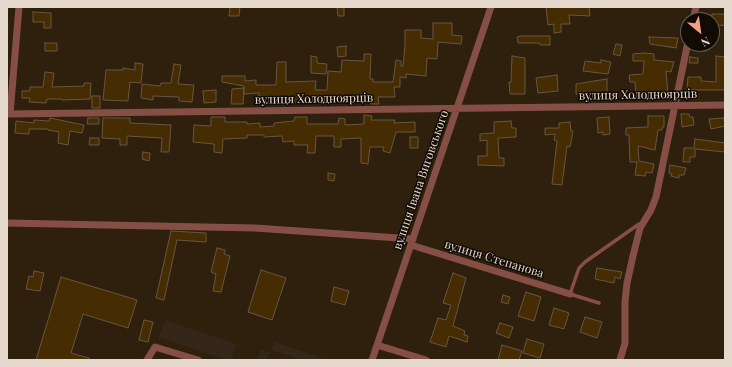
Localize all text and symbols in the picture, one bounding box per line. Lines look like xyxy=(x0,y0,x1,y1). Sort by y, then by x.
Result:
north arrow xyxy=(680,12,720,52)
text: N xyxy=(698,34,713,51)
street label: вулиця Холодноярців xyxy=(579,87,697,103)
street label: вулиця Холодноярців xyxy=(255,91,373,107)
street label: вулиця Івана Виговського xyxy=(390,108,452,252)
street label: вулиця Степанова xyxy=(443,237,545,281)

